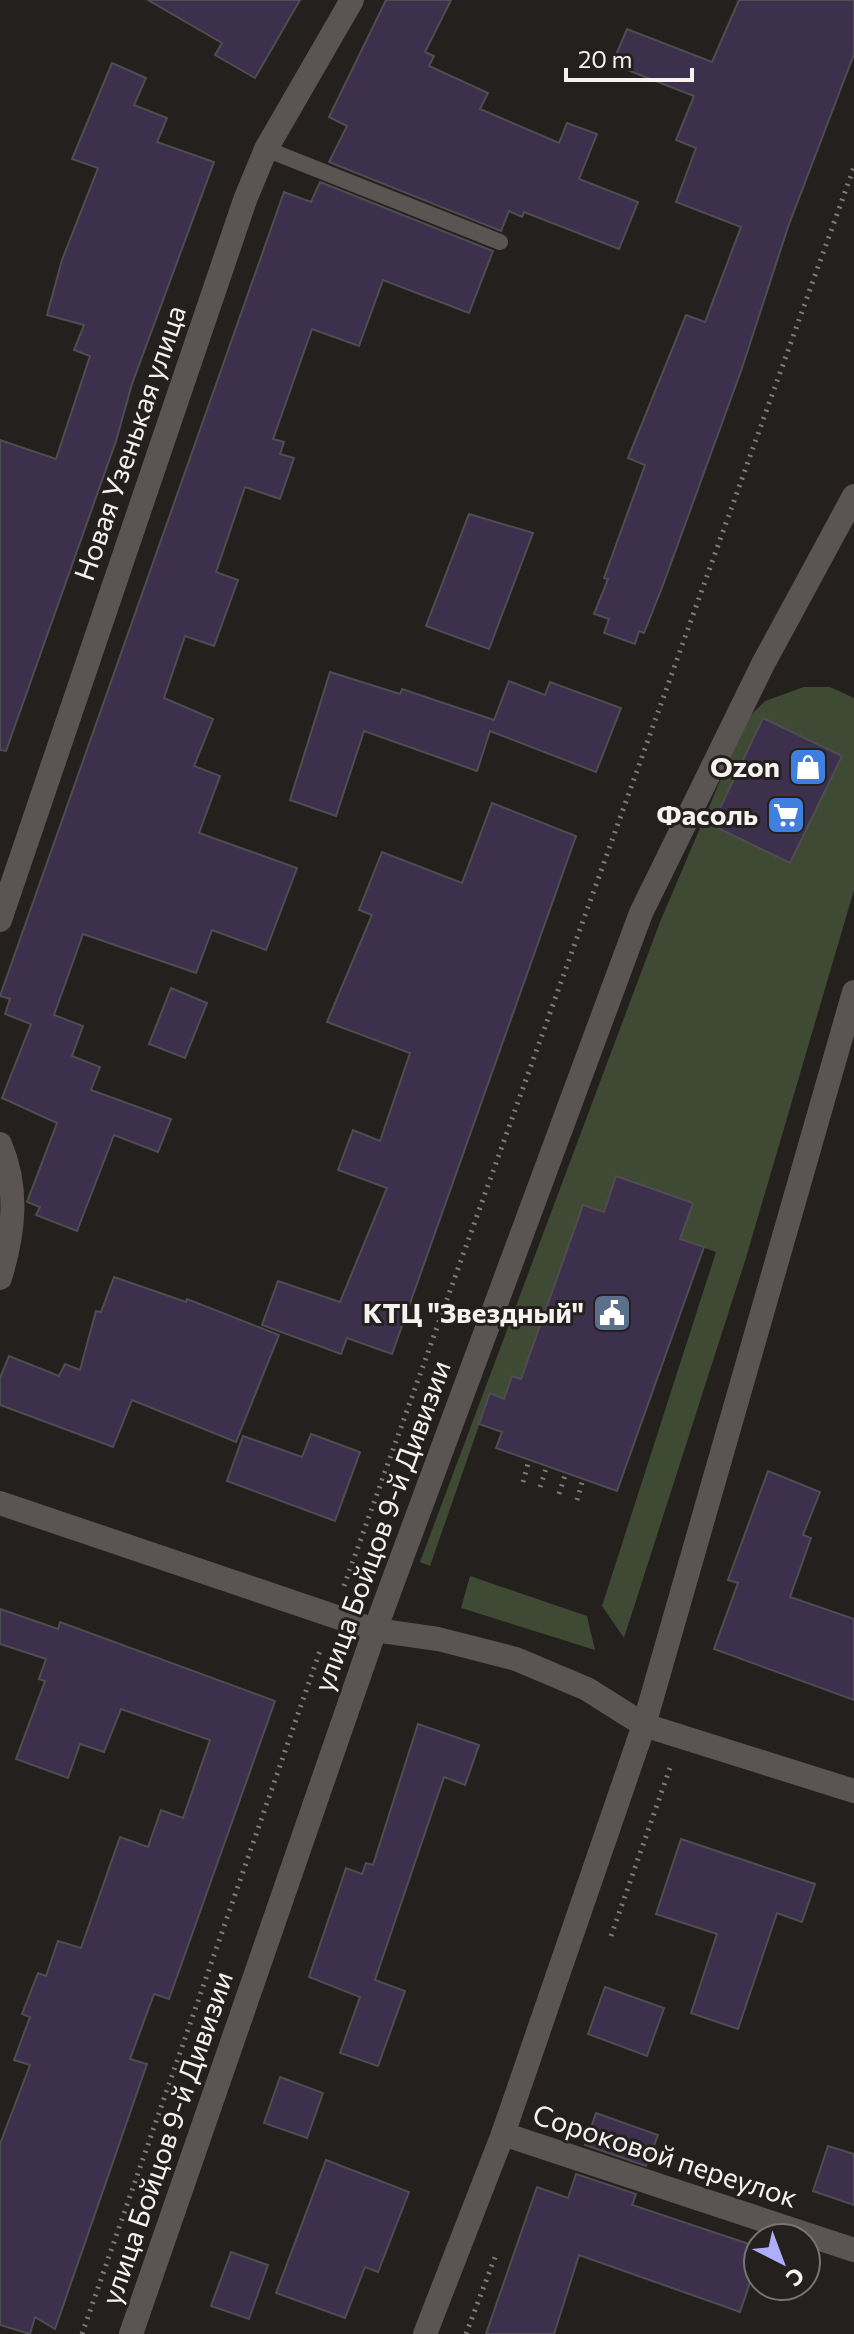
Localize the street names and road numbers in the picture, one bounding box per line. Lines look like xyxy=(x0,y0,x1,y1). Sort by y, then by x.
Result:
street label: Новая Узенькая улица xyxy=(66,301,192,585)
street label: улица Бойцов 9-й Дивизии xyxy=(305,1355,457,1696)
street label: улица Бойцов 9-й Дивизии xyxy=(93,1967,239,2309)
street label: Сороковой переулок xyxy=(529,2096,802,2214)

